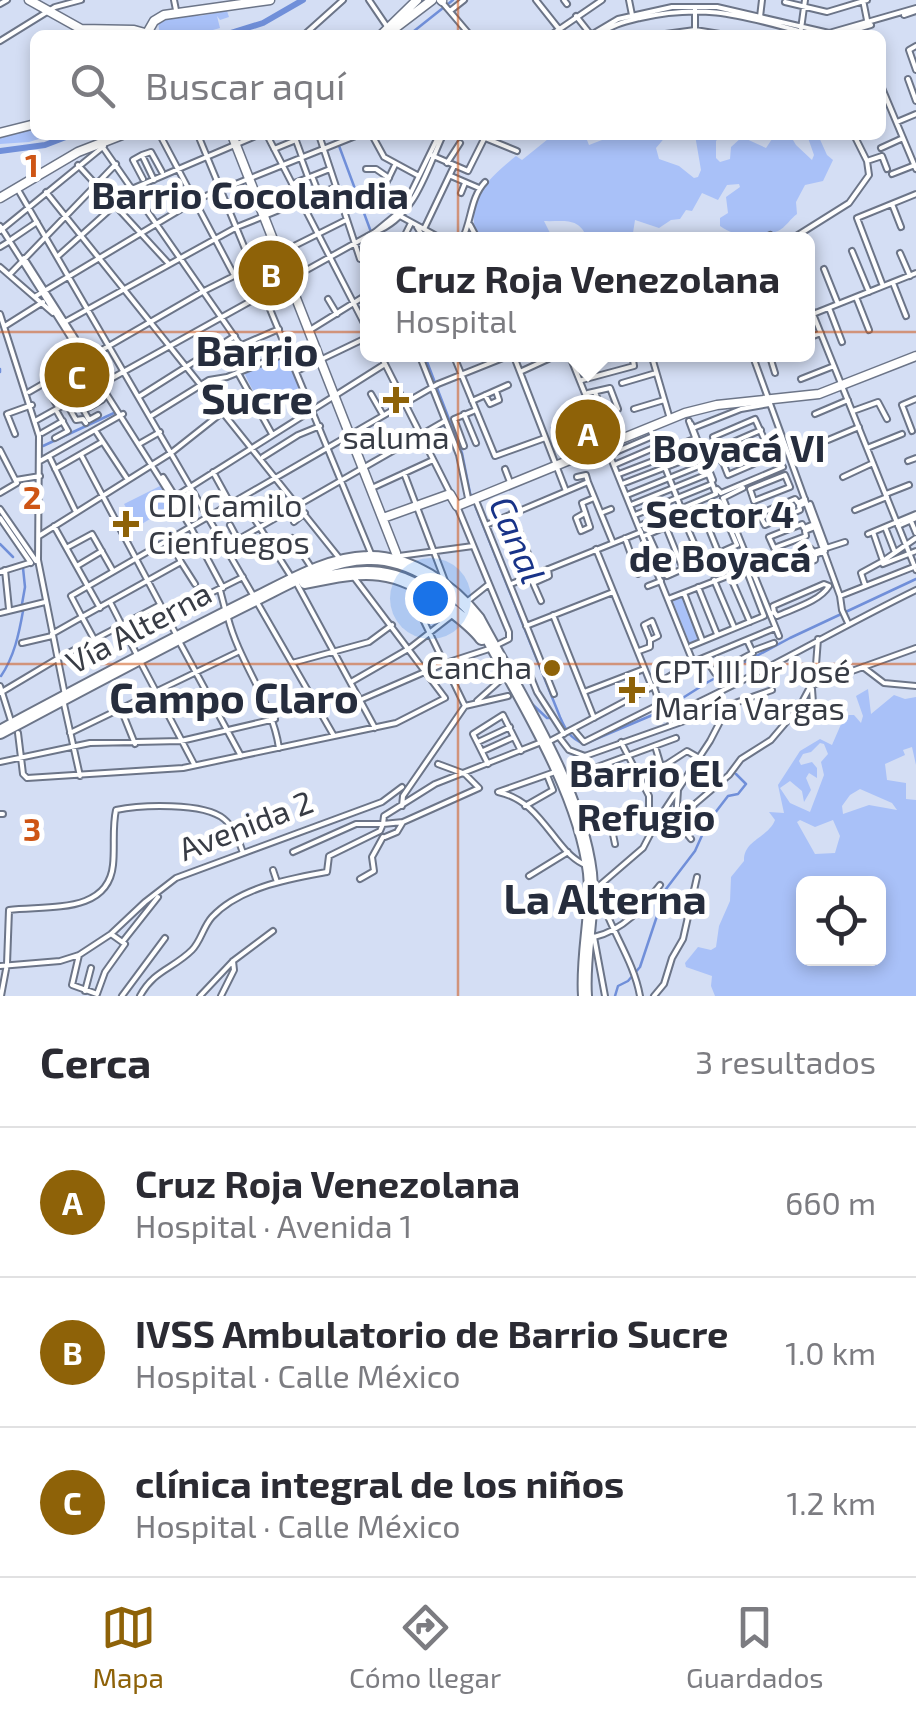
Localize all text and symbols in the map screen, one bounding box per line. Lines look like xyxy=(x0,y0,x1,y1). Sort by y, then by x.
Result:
search box xyxy=(30,30,886,140)
icon: search xyxy=(65,58,120,113)
text: Buscar aquí xyxy=(145,62,346,108)
text: 1 xyxy=(25,145,39,183)
district label: Barrio Cocolandia xyxy=(91,171,409,217)
popup xyxy=(360,232,815,362)
pin: B xyxy=(238,236,304,310)
text: Cruz Roja Venezolana xyxy=(395,255,780,301)
text: Hospital xyxy=(395,301,517,339)
district label: Barrio Sucre xyxy=(195,324,319,422)
pin: C xyxy=(44,338,110,412)
marker: saluma xyxy=(383,387,409,413)
pin: A xyxy=(556,394,620,470)
place label: saluma xyxy=(342,417,450,455)
district label: Boyacá VI xyxy=(652,424,826,470)
text: 2 xyxy=(23,477,41,515)
place label: CDI Camilo Cienfuegos xyxy=(148,485,310,560)
water label: Canal xyxy=(482,489,556,589)
district label: Sector 4 de Boyacá xyxy=(629,490,811,580)
marker: CDI Camilo Cienfuegos xyxy=(113,511,139,537)
street label: Vía Alterna xyxy=(59,572,217,680)
your location xyxy=(405,573,456,624)
place label: Cancha xyxy=(426,647,532,685)
place label: CPT III Dr José María Vargas xyxy=(654,651,851,726)
marker: Cancha xyxy=(541,657,563,679)
district label: Campo Claro xyxy=(109,671,359,721)
marker: CPT III Dr José María Vargas xyxy=(619,677,645,703)
district label: Barrio El Refugio xyxy=(569,749,724,839)
street label: Avenida 2 xyxy=(173,781,318,867)
text: 3 xyxy=(23,809,41,847)
district label: La Alterna xyxy=(503,872,707,922)
map controls xyxy=(796,876,886,966)
button: locate xyxy=(796,876,886,966)
text: Cerca xyxy=(40,1036,151,1086)
text: 3 resultados xyxy=(695,1042,876,1080)
text: Cruz Roja Venezolana xyxy=(135,1160,520,1206)
text: A xyxy=(62,1183,83,1221)
text: 660 m xyxy=(785,1183,876,1221)
text: Hospital · Avenida 1 xyxy=(135,1206,412,1244)
text: IVSS Ambulatorio de Barrio Sucre xyxy=(135,1310,729,1356)
text: B xyxy=(62,1333,83,1371)
text: 1.0 km xyxy=(785,1333,876,1371)
text: Hospital · Calle México xyxy=(135,1356,460,1394)
text: clínica integral de los niños xyxy=(135,1460,624,1506)
text: C xyxy=(63,1483,82,1521)
text: 1.2 km xyxy=(786,1483,876,1521)
text: Hospital · Calle México xyxy=(135,1506,460,1544)
tab: Mapa xyxy=(92,1600,164,1694)
tab: Cómo llegar xyxy=(349,1600,501,1694)
tab: Guardados xyxy=(686,1600,824,1694)

